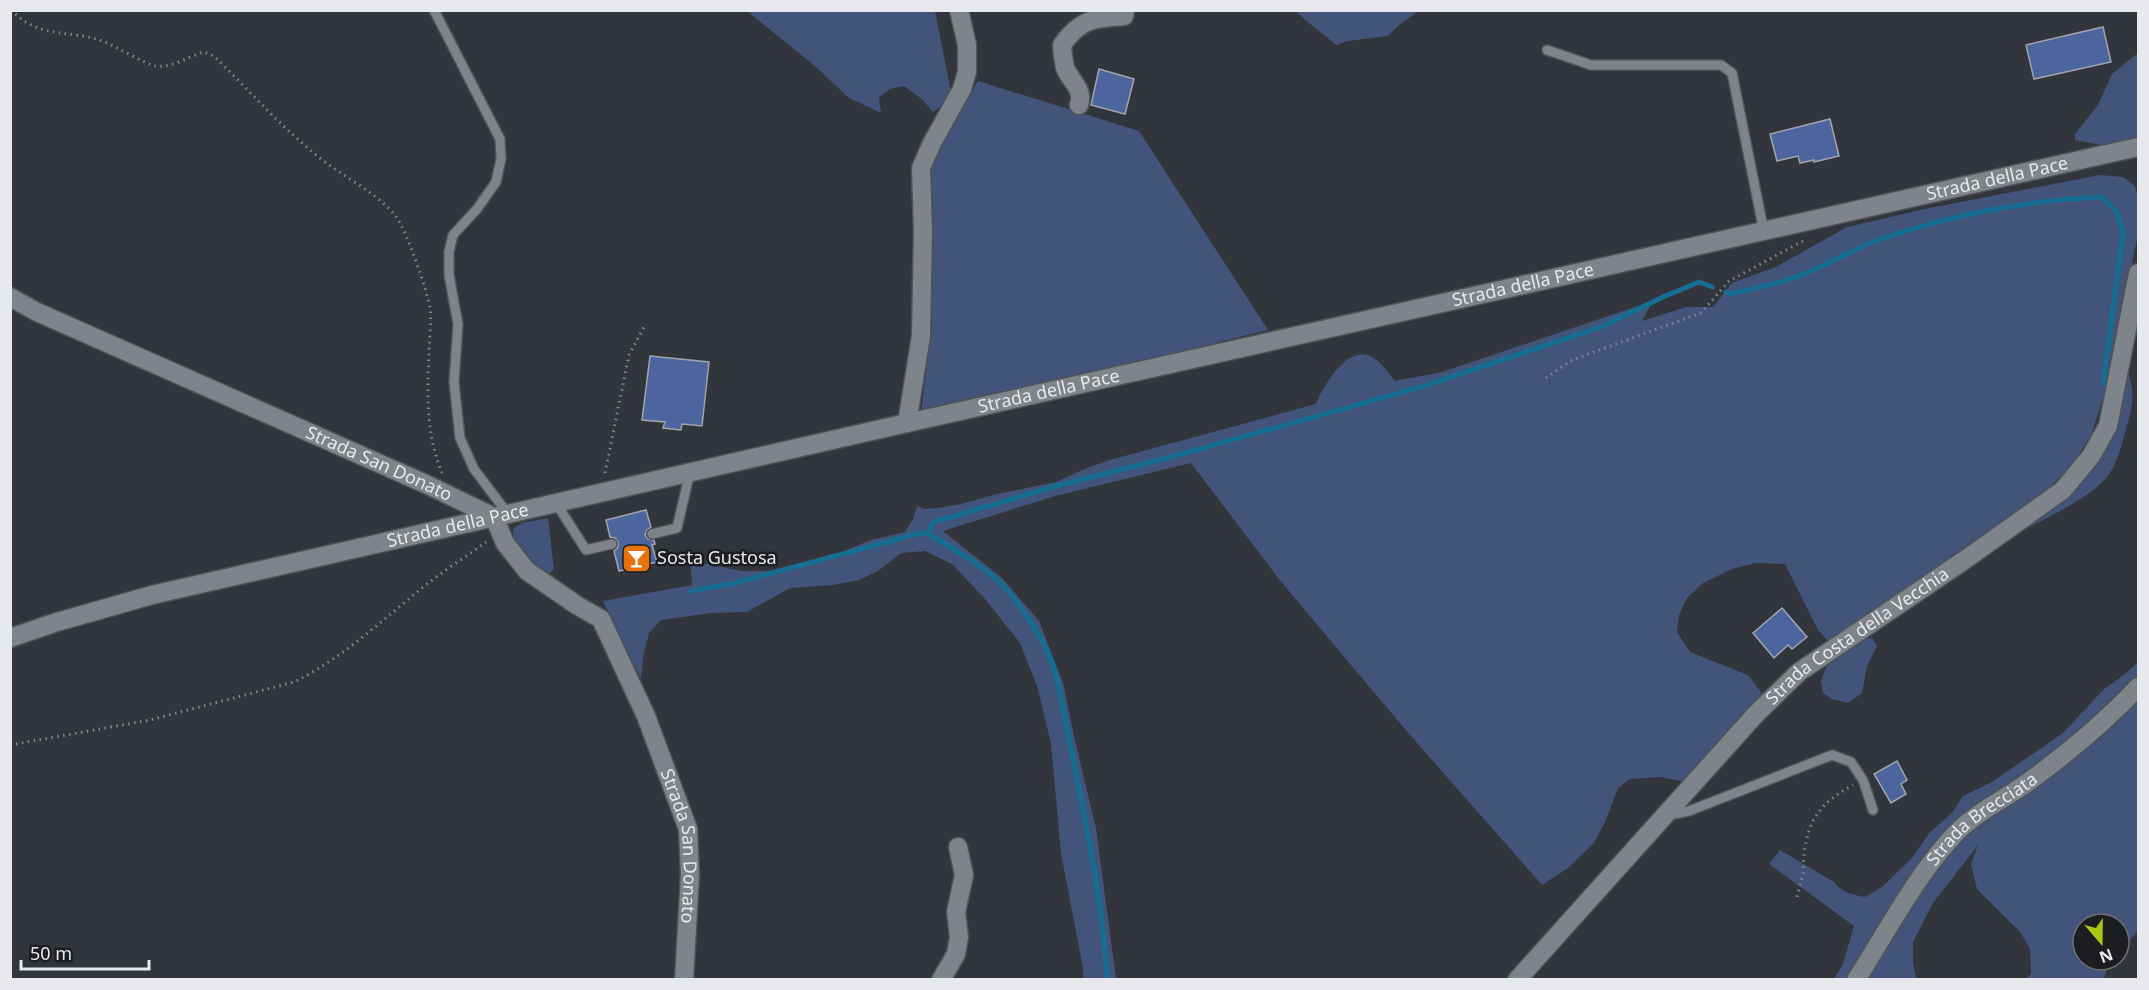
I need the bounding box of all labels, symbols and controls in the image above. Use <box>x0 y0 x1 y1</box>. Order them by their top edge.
street label: Strada della Pace <box>1924 150 2070 205</box>
street label: Strada della Pace <box>1450 256 1596 311</box>
street label: Strada della Pace <box>975 363 1122 418</box>
street label: Strada San Donato <box>302 420 457 506</box>
street label: Strada della Pace <box>384 497 531 552</box>
bar icon: Sosta Gustosa <box>620 542 652 574</box>
place label: Sosta Gustosa <box>657 545 777 569</box>
street label: Strada Costa della Vecchia <box>1760 561 1953 709</box>
street label: Strada San Donato <box>656 765 703 924</box>
street label: Strada Brecciata <box>1920 766 2042 870</box>
north arrow <box>2071 912 2131 972</box>
scale bar <box>21 933 148 971</box>
text: 50 m <box>30 941 72 965</box>
text: N <box>2096 944 2116 969</box>

